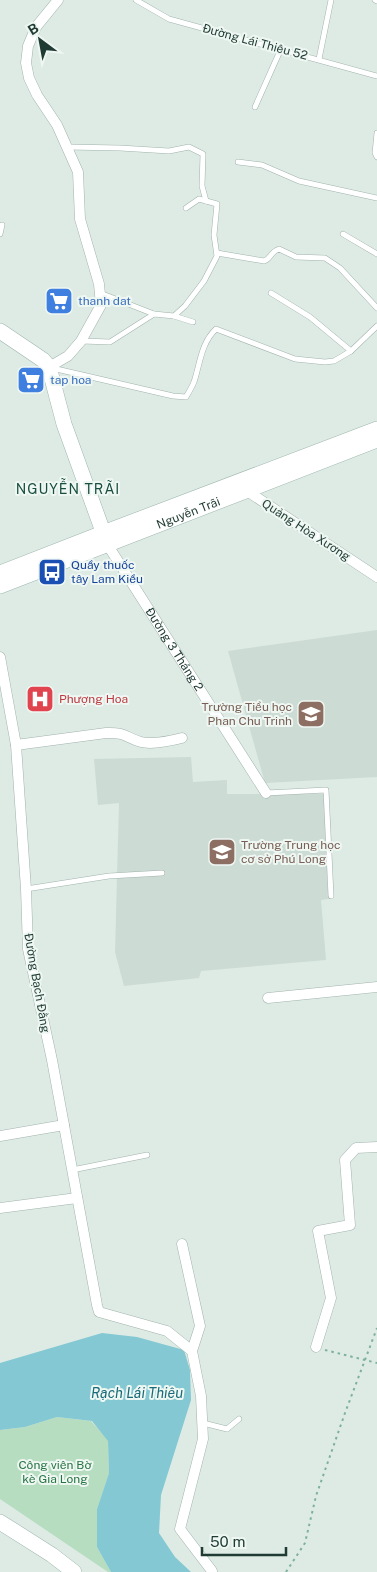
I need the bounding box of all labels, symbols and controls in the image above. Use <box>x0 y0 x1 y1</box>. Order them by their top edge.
north arrow <box>15 15 65 65</box>
text: B <box>25 20 41 38</box>
street label: Đường Lái Thiêu 52 <box>201 21 309 63</box>
supermarket icon: thanh dat <box>44 286 74 316</box>
place label: thanh dat <box>78 294 131 308</box>
supermarket icon: tap hoa <box>16 365 46 395</box>
place label: tap hoa <box>50 373 92 387</box>
district label: NGUYỄN TRÃI <box>16 478 120 497</box>
street label: Nguyễn Trãi <box>155 494 222 532</box>
street label: Quảng Hòa Xương <box>259 496 353 564</box>
bus stop icon: Quầy thuốc tây Lam Kiều <box>37 557 67 587</box>
place label: Quầy thuốc tây Lam Kiều <box>71 558 143 586</box>
street label: Đường 3 Tháng 2 <box>142 605 206 694</box>
hospital icon: Phượng Hoa <box>25 684 55 714</box>
place label: Phượng Hoa <box>59 692 128 706</box>
school or university icon: Trường Tiểu học Phan Chu Trinh <box>296 699 326 729</box>
place label: Trường Tiểu học Phan Chu Trinh <box>202 700 292 728</box>
school or university icon: Trường Trung học cơ sở Phú Long <box>207 837 237 867</box>
place label: Trường Trung học cơ sở Phú Long <box>241 838 341 866</box>
street label: Đường Bạch Đằng <box>21 932 53 1034</box>
water label: Rạch Lái Thiêu <box>91 1385 183 1401</box>
park label: Công viên Bờ kè Gia Long <box>18 1458 92 1486</box>
scale bar <box>202 1524 286 1556</box>
text: 50 m <box>210 1533 245 1550</box>

